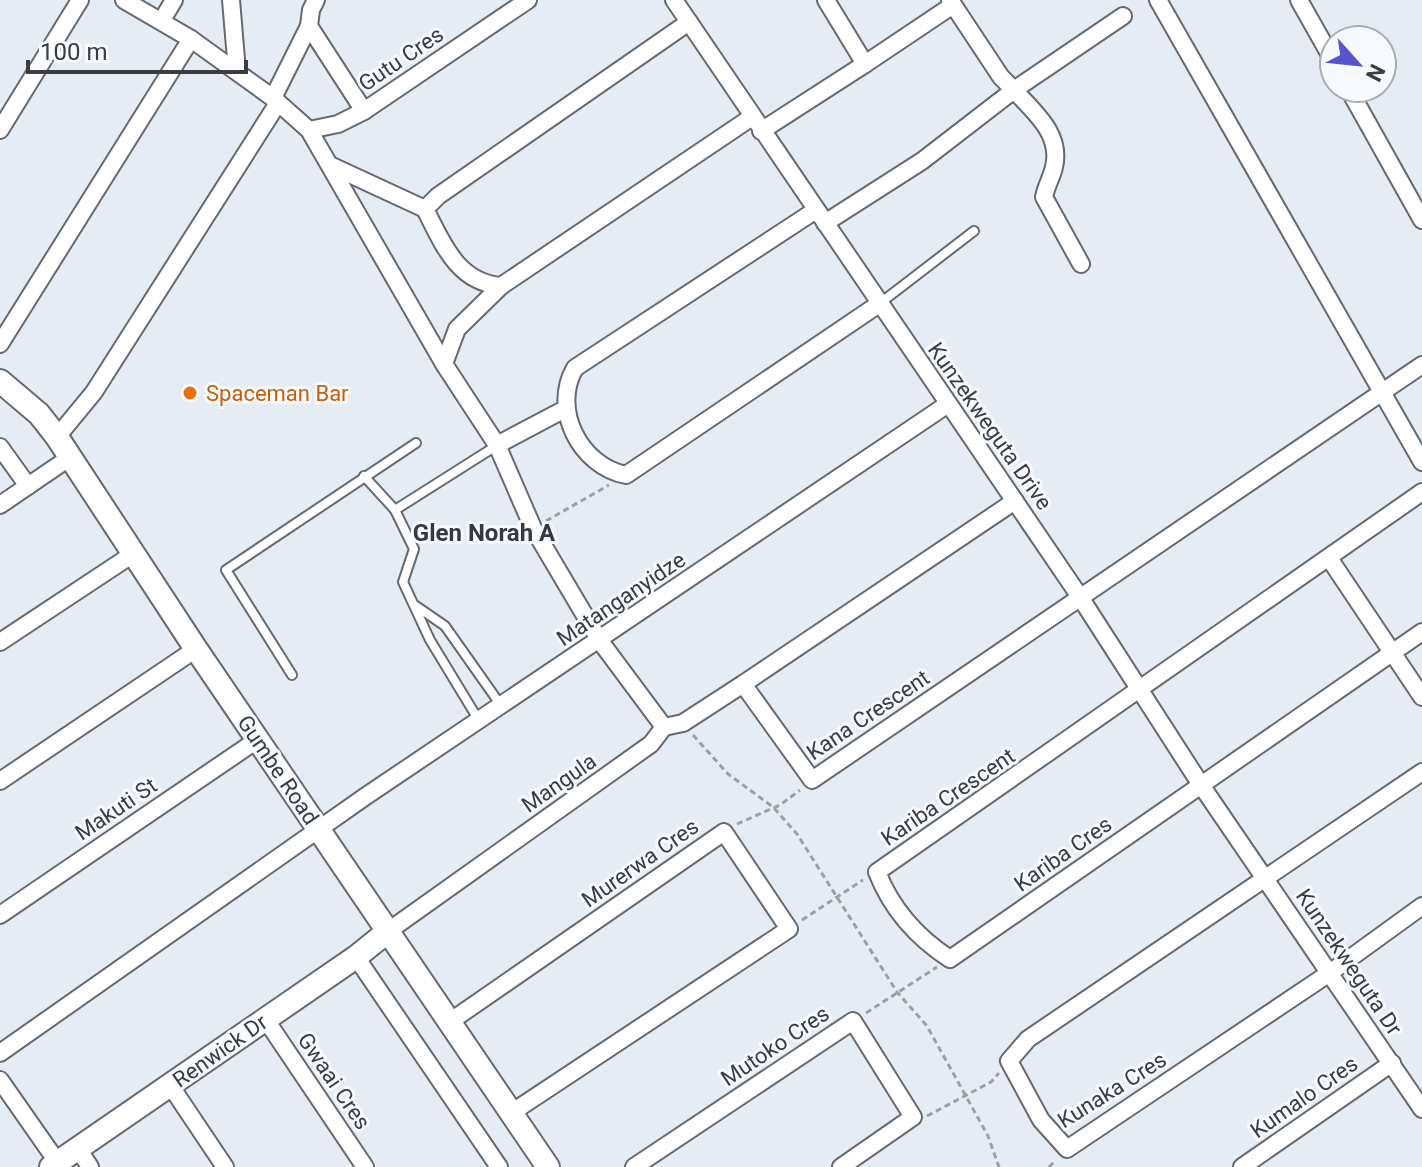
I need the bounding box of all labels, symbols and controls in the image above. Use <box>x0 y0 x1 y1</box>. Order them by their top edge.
street label: Gutu Cres <box>354 22 448 96</box>
scale bar <box>28 24 246 74</box>
north arrow <box>1318 24 1398 104</box>
text: 100 m <box>40 38 107 66</box>
text: N <box>1361 60 1390 85</box>
street label: Kunzekweguta Drive <box>923 338 1057 514</box>
place label: Spaceman Bar <box>206 381 349 406</box>
marker: Spaceman Bar <box>181 384 199 402</box>
district label: Glen Norah A <box>413 519 556 547</box>
street label: Matanganyidze <box>552 547 690 651</box>
street label: Kana Crescent <box>802 665 934 765</box>
street label: Gumbe Road <box>232 711 324 829</box>
street label: Kariba Crescent <box>877 743 1019 851</box>
street label: Mangula <box>517 748 601 818</box>
street label: Makuti St <box>71 773 161 845</box>
street label: Kariba Cres <box>1010 811 1116 897</box>
street label: Murerwa Cres <box>577 814 703 912</box>
street label: Kunzekweguta Dr <box>1291 884 1407 1040</box>
street label: Mutoko Cres <box>716 1001 834 1091</box>
street label: Renwick Dr <box>168 1009 272 1093</box>
street label: Gwaai Cres <box>293 1028 375 1134</box>
street label: Kunaka Cres <box>1053 1047 1171 1133</box>
street label: Kumalo Cres <box>1246 1051 1362 1143</box>

